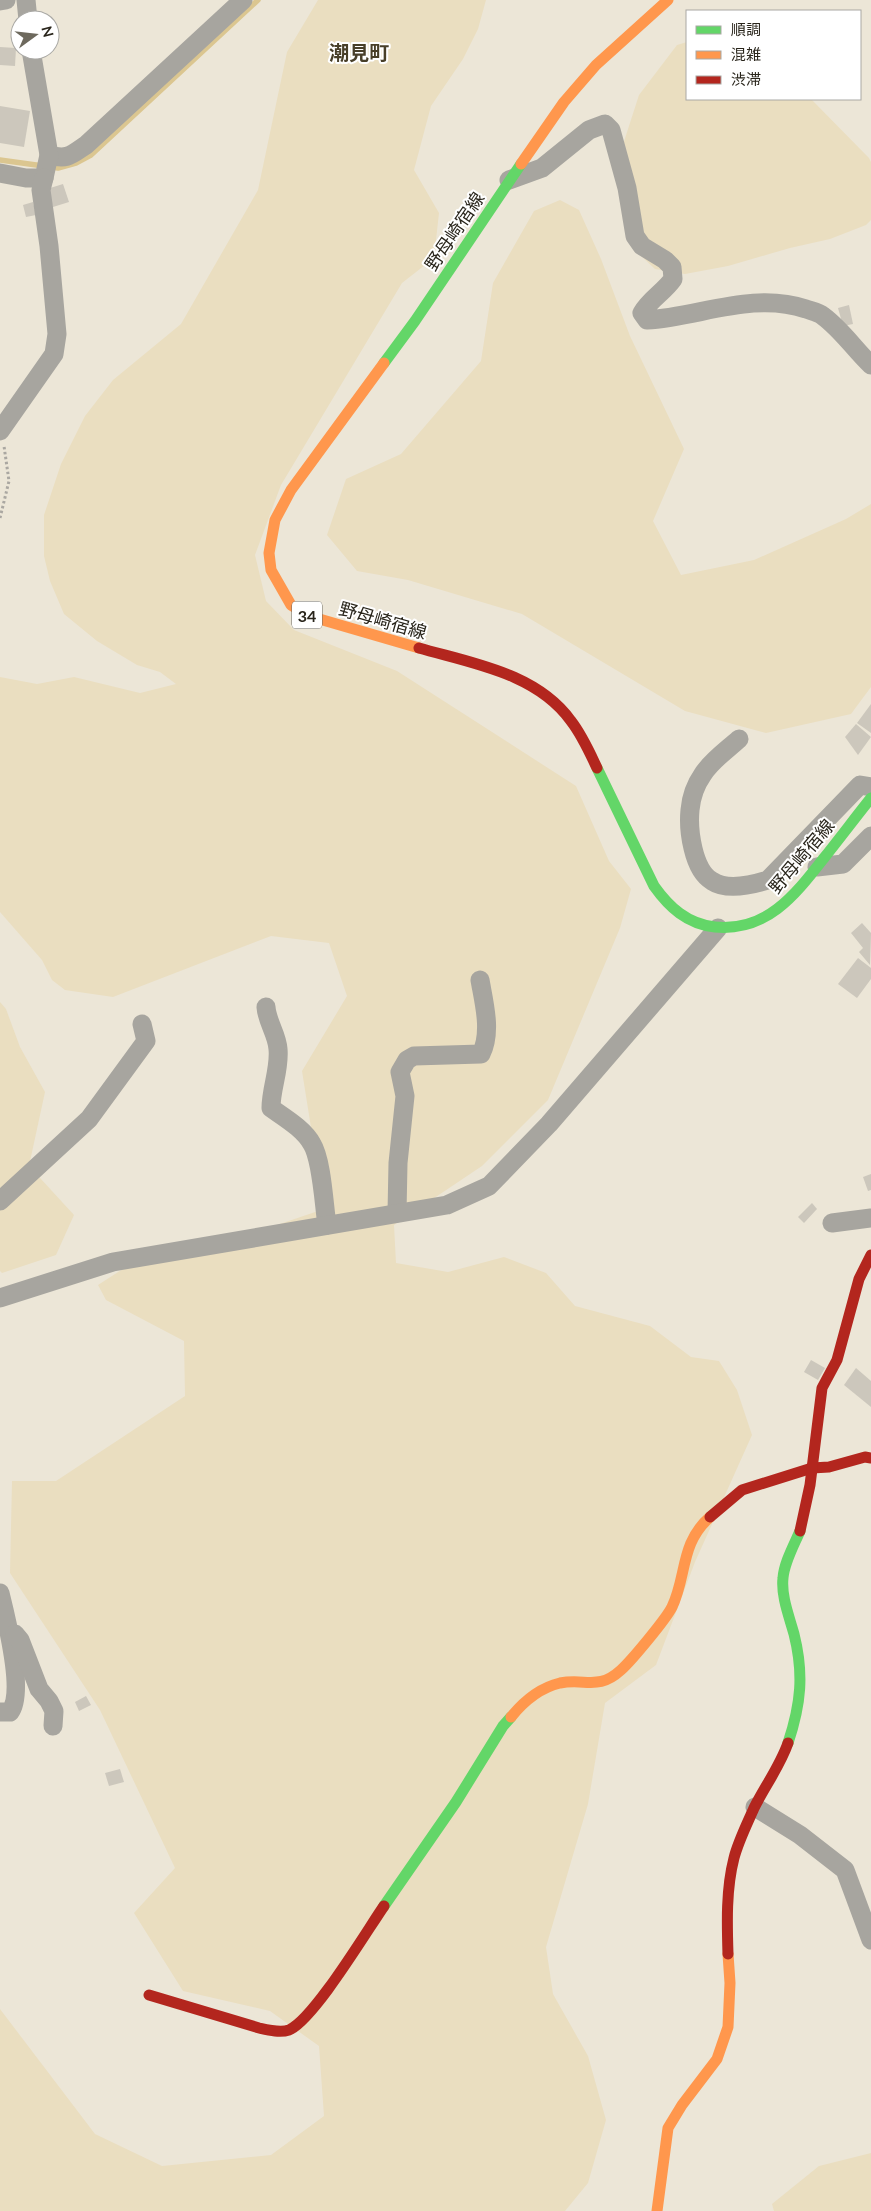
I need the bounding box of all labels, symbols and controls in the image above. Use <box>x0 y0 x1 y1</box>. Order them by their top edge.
north arrow <box>10 10 60 60</box>
legend <box>686 10 861 100</box>
text: 順調 <box>731 20 761 38</box>
text: N <box>38 24 58 39</box>
district label: 潮見町 <box>329 40 389 64</box>
text: 混雑 <box>731 45 761 63</box>
text: 渋滞 <box>731 70 761 88</box>
street label: 野母崎宿線 <box>420 188 488 274</box>
street label: 野母崎宿線 <box>337 597 429 643</box>
road number: 34 <box>292 602 322 628</box>
street label: 野母崎宿線 <box>764 814 838 898</box>

